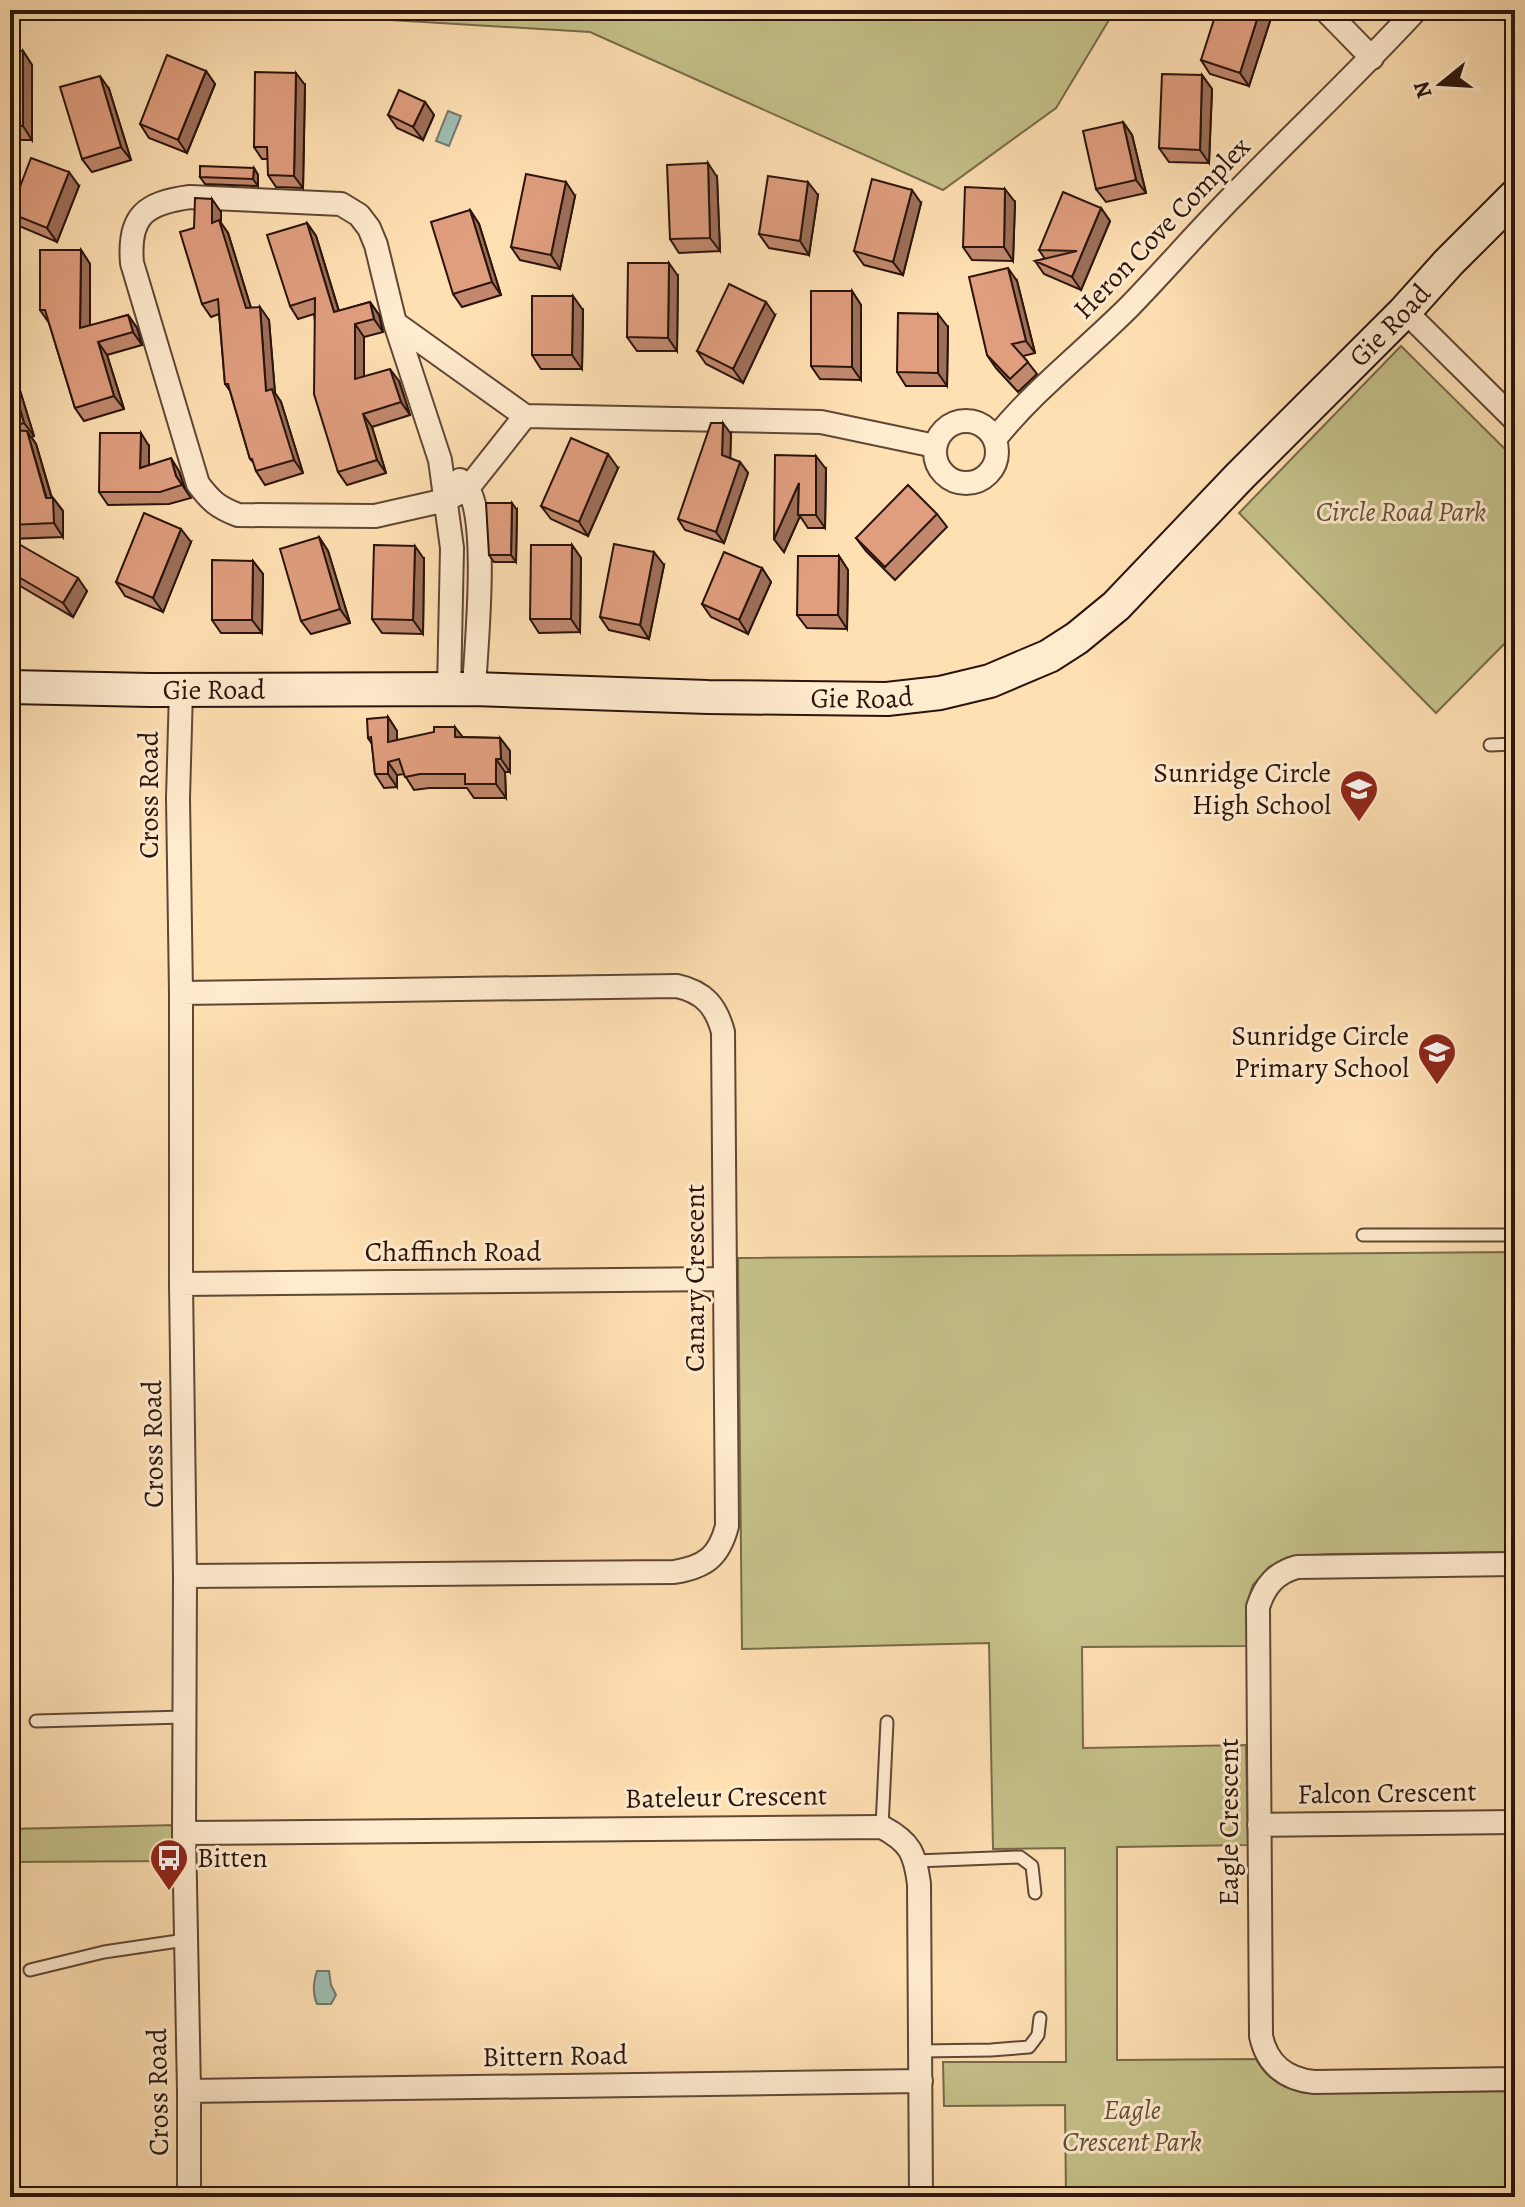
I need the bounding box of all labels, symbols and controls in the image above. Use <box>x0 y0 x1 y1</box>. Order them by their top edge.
north arrow <box>1401 44 1481 124</box>
text: N <box>1406 78 1440 102</box>
street label: Heron Cove Complex <box>1065 128 1260 328</box>
street label: Gie Road <box>1341 275 1440 375</box>
park label: Circle Road Park <box>1316 493 1486 531</box>
street label: Gie Road <box>163 671 266 709</box>
street label: Gie Road <box>810 677 916 718</box>
street label: Cross Road <box>130 730 168 859</box>
place label: Sunridge Circle High School <box>1153 754 1331 824</box>
school or university icon: Sunridge Circle High School <box>1338 768 1380 823</box>
place label: Sunridge Circle Primary School <box>1231 1017 1409 1087</box>
school or university icon: Sunridge Circle Primary School <box>1416 1031 1458 1086</box>
street label: Canary Crescent <box>676 1184 714 1372</box>
street label: Chaffinch Road <box>365 1233 542 1271</box>
street label: Cross Road <box>133 1379 173 1508</box>
street label: Eagle Crescent <box>1210 1738 1248 1906</box>
street label: Falcon Crescent <box>1297 1772 1477 1814</box>
street label: Bateleur Crescent <box>625 1776 827 1818</box>
bus stop icon: Bitten <box>148 1837 190 1892</box>
place label: Bitten <box>197 1839 268 1877</box>
street label: Cross Road <box>138 2027 178 2156</box>
street label: Bittern Road <box>482 2036 629 2076</box>
park label: Eagle Crescent Park <box>1062 2091 1202 2161</box>

